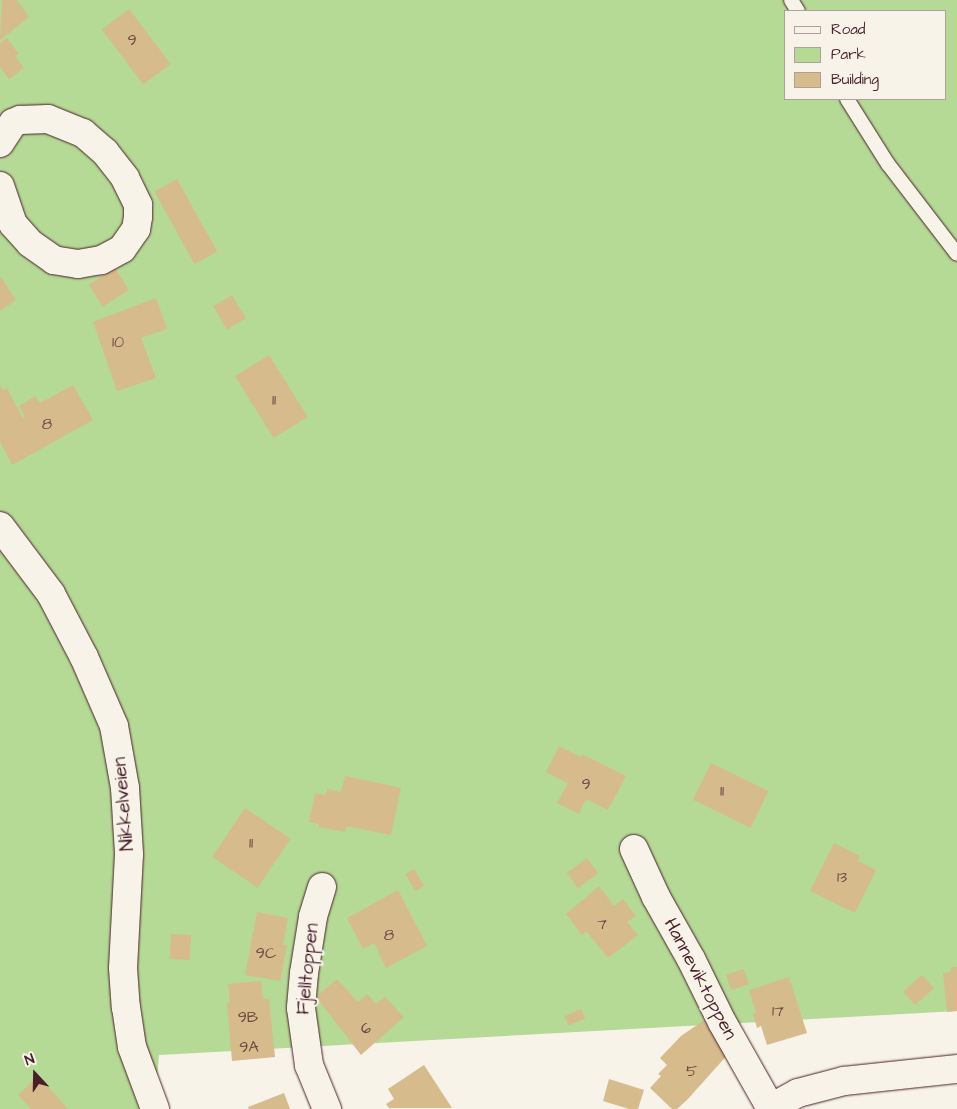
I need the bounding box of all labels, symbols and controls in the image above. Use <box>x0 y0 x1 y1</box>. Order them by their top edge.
legend <box>784 10 947 100</box>
text: Road <box>831 19 865 40</box>
house number: 9 <box>127 30 137 50</box>
text: Park <box>831 44 866 65</box>
text: Building <box>831 69 879 90</box>
house number: 10 <box>112 332 124 352</box>
house number: 11 <box>272 390 276 410</box>
house number: 8 <box>42 414 52 434</box>
street label: Nikkelveien <box>109 756 139 852</box>
house number: 9 <box>581 774 591 794</box>
house number: 11 <box>720 781 724 801</box>
house number: 11 <box>249 833 253 853</box>
house number: 13 <box>837 867 847 887</box>
house number: 7 <box>597 914 607 934</box>
street label: Hanneviktoppen <box>658 914 742 1044</box>
street label: Fjelltoppen <box>292 922 324 1016</box>
house number: 8 <box>384 925 394 945</box>
house number: 9C <box>256 943 276 963</box>
house number: 17 <box>772 1001 784 1021</box>
house number: 9B <box>238 1007 258 1027</box>
house number: 6 <box>361 1018 371 1038</box>
house number: 9A <box>239 1037 259 1057</box>
north arrow <box>10 1049 60 1099</box>
text: N <box>22 1049 37 1071</box>
house number: 5 <box>686 1061 698 1081</box>

